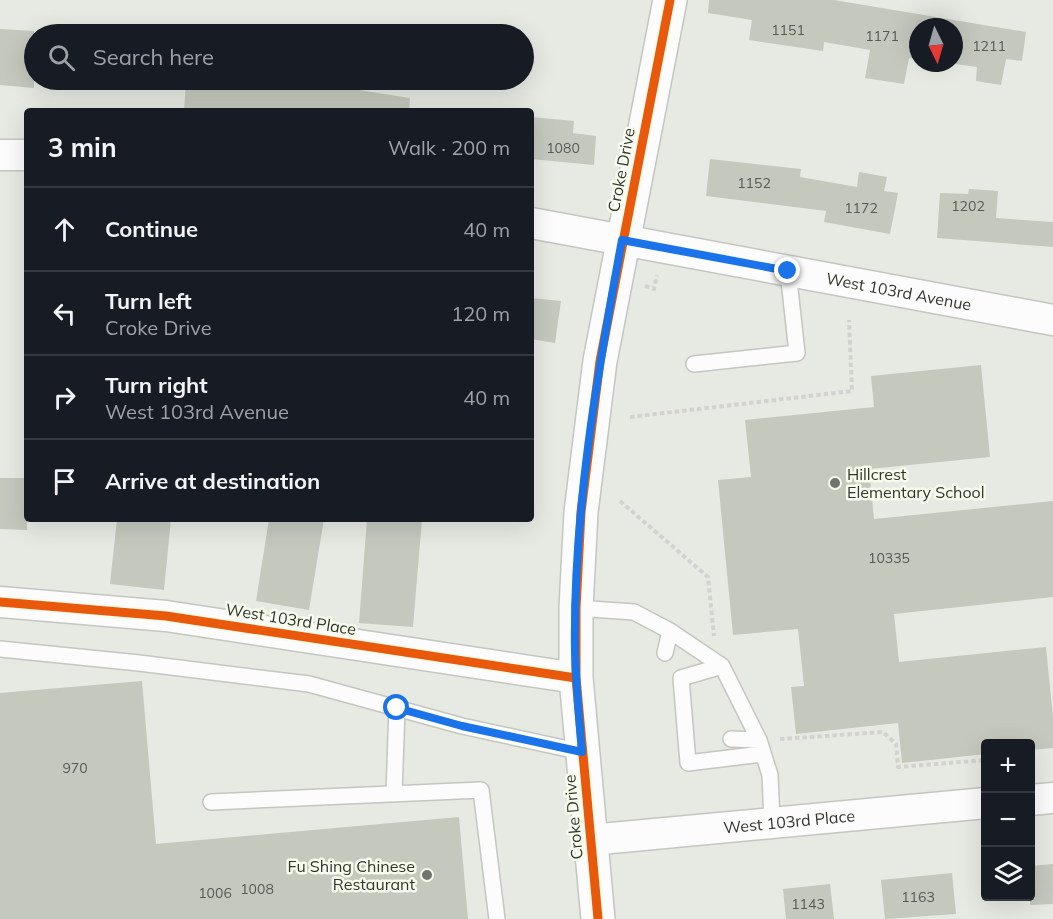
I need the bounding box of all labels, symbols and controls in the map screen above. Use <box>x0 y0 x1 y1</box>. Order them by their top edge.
north arrow <box>909 18 963 72</box>
house number: 1151 <box>771 21 805 39</box>
search box <box>24 24 534 90</box>
house number: 1171 <box>865 27 899 45</box>
house number: 1211 <box>972 37 1006 55</box>
icon: search <box>45 41 78 74</box>
text: Search here <box>93 43 214 71</box>
street label: Croke Drive <box>603 126 639 214</box>
text: 3 min <box>48 131 117 164</box>
text: Walk · 200 m <box>388 135 510 160</box>
house number: 1080 <box>546 139 580 157</box>
house number: 1152 <box>737 174 771 192</box>
house number: 1202 <box>951 197 985 215</box>
house number: 1172 <box>844 199 878 217</box>
icon: ahead <box>48 213 81 246</box>
text: Continue <box>105 215 198 243</box>
text: 40 m <box>463 217 510 242</box>
route end <box>774 257 800 283</box>
street label: West 103rd Avenue <box>824 268 973 315</box>
text: Turn left <box>105 287 192 315</box>
icon: left <box>48 297 81 330</box>
text: 120 m <box>451 301 510 326</box>
text: Croke Drive <box>105 315 212 340</box>
text: Turn right <box>105 371 208 399</box>
icon: right <box>48 381 81 414</box>
text: 40 m <box>463 385 510 410</box>
text: West 103rd Avenue <box>105 399 289 424</box>
place label: Hillcrest Elementary School <box>847 464 985 502</box>
icon: arrive <box>48 465 81 498</box>
text: Arrive at destination <box>105 467 320 495</box>
marker: Hillcrest Elementary School <box>828 476 842 490</box>
house number: 10335 <box>868 549 910 567</box>
street label: West 103rd Place <box>224 599 358 639</box>
route start <box>383 694 409 720</box>
map controls <box>981 739 1035 901</box>
button: + <box>981 739 1035 793</box>
house number: 970 <box>62 759 88 777</box>
street label: Croke Drive <box>559 774 587 860</box>
button: − <box>981 793 1035 847</box>
street label: West 103rd Place <box>723 805 856 837</box>
button: layers <box>981 847 1035 901</box>
place label: Fu Shing Chinese Restaurant <box>288 856 415 894</box>
marker: Fu Shing Chinese Restaurant <box>420 868 434 882</box>
house number: 1008 <box>240 880 274 898</box>
house number: 1006 <box>198 884 232 902</box>
house number: 1163 <box>901 888 935 906</box>
house number: 1143 <box>791 895 825 913</box>

